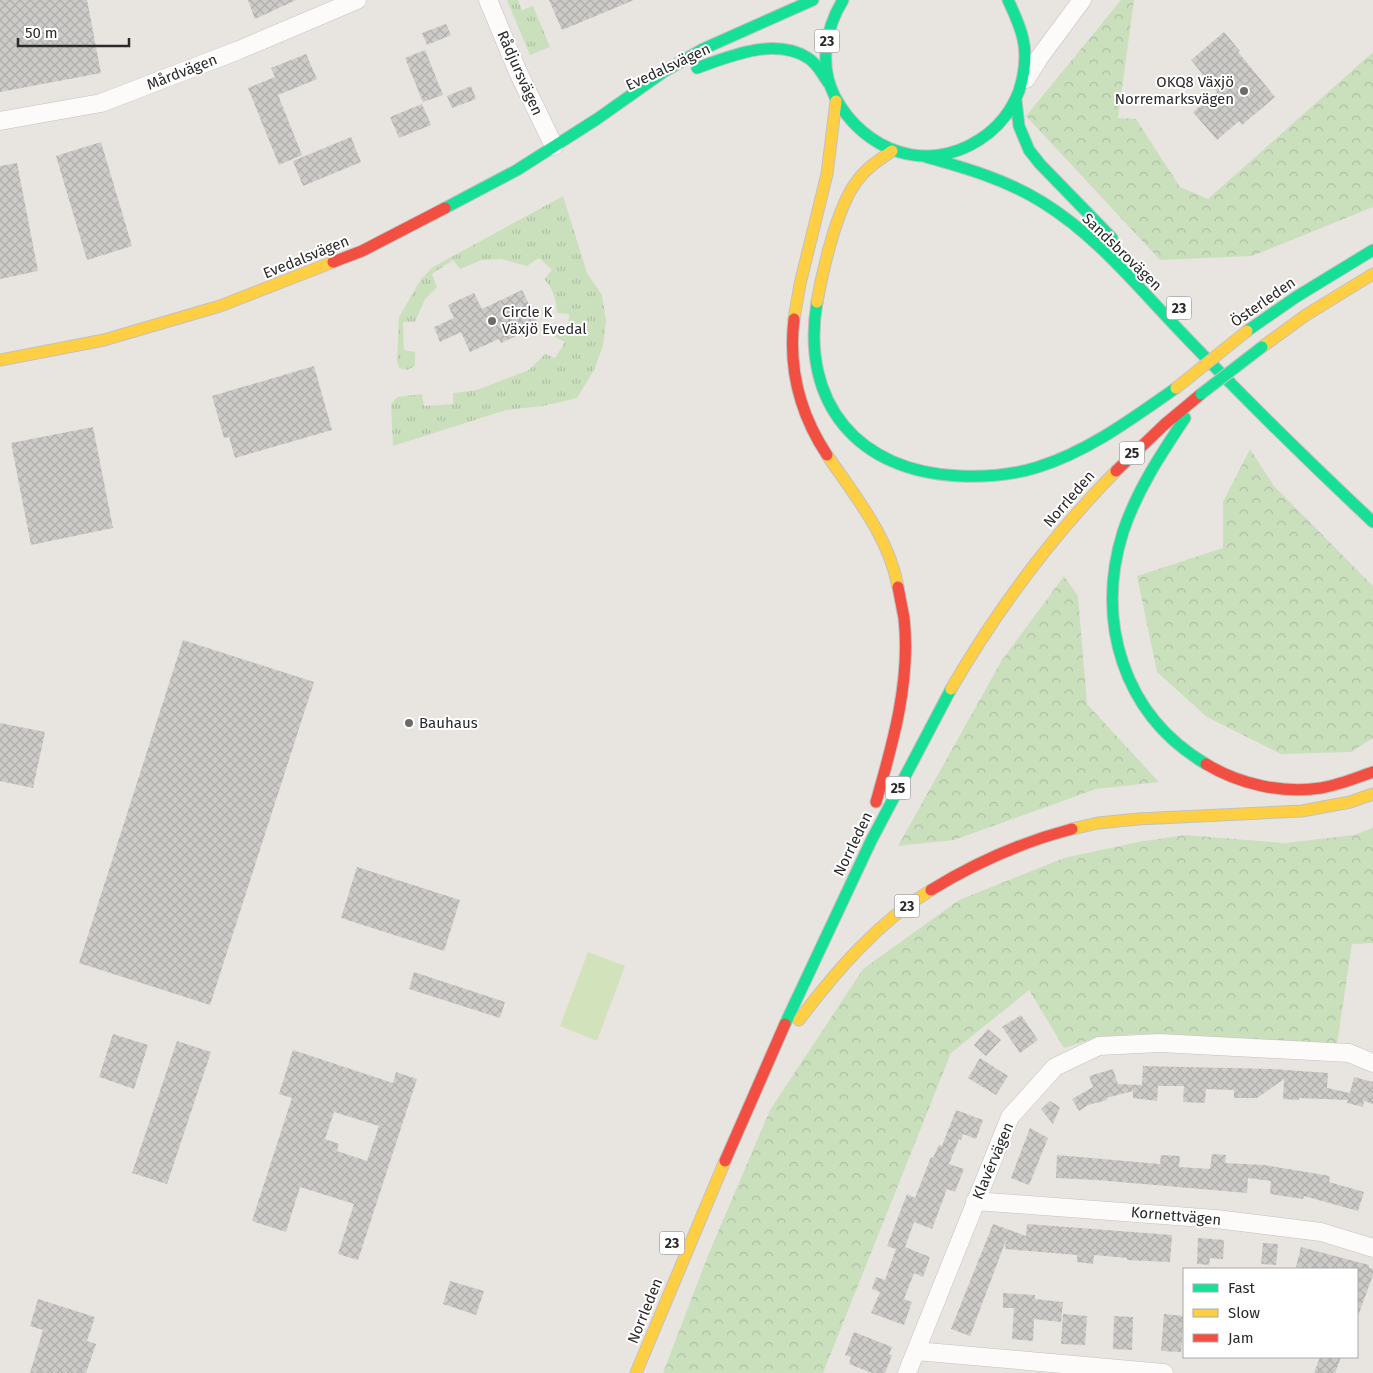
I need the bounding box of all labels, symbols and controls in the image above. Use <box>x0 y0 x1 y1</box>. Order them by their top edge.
scale bar <box>18 15 129 47</box>
text: 50 m <box>25 24 58 42</box>
street label: Rådjursvägen <box>493 28 547 118</box>
road number: 23 <box>814 29 840 52</box>
street label: Evedalsvägen <box>623 40 713 94</box>
street label: Mårdvägen <box>144 50 220 94</box>
place label: OKQ8 Växjö Norremarksvägen <box>1115 73 1234 108</box>
marker: OKQ8 Växjö Norremarksvägen <box>1238 85 1250 97</box>
street label: Sandsbrovägen <box>1078 209 1166 295</box>
street label: Evedalsvägen <box>260 232 352 282</box>
street label: Österleden <box>1227 273 1299 331</box>
road number: 23 <box>1166 296 1192 320</box>
place label: Circle K Växjö Evedal <box>502 303 587 338</box>
marker: Circle K Växjö Evedal <box>486 315 498 327</box>
road number: 25 <box>1120 442 1144 464</box>
street label: Norrleden <box>1040 467 1098 531</box>
place label: Bauhaus <box>419 714 478 732</box>
marker: Bauhaus <box>403 717 415 729</box>
road number: 25 <box>886 776 910 800</box>
street label: Norrleden <box>830 809 876 879</box>
road number: 23 <box>894 894 920 918</box>
street label: Klavérvägen <box>969 1120 1017 1202</box>
street label: Kornettvägen <box>1130 1203 1222 1229</box>
road number: 23 <box>660 1232 684 1254</box>
legend <box>1183 1268 1358 1358</box>
street label: Norrleden <box>624 1276 666 1346</box>
text: Fast <box>1228 1279 1255 1297</box>
text: Slow <box>1228 1304 1260 1322</box>
text: Jam <box>1228 1329 1254 1347</box>

